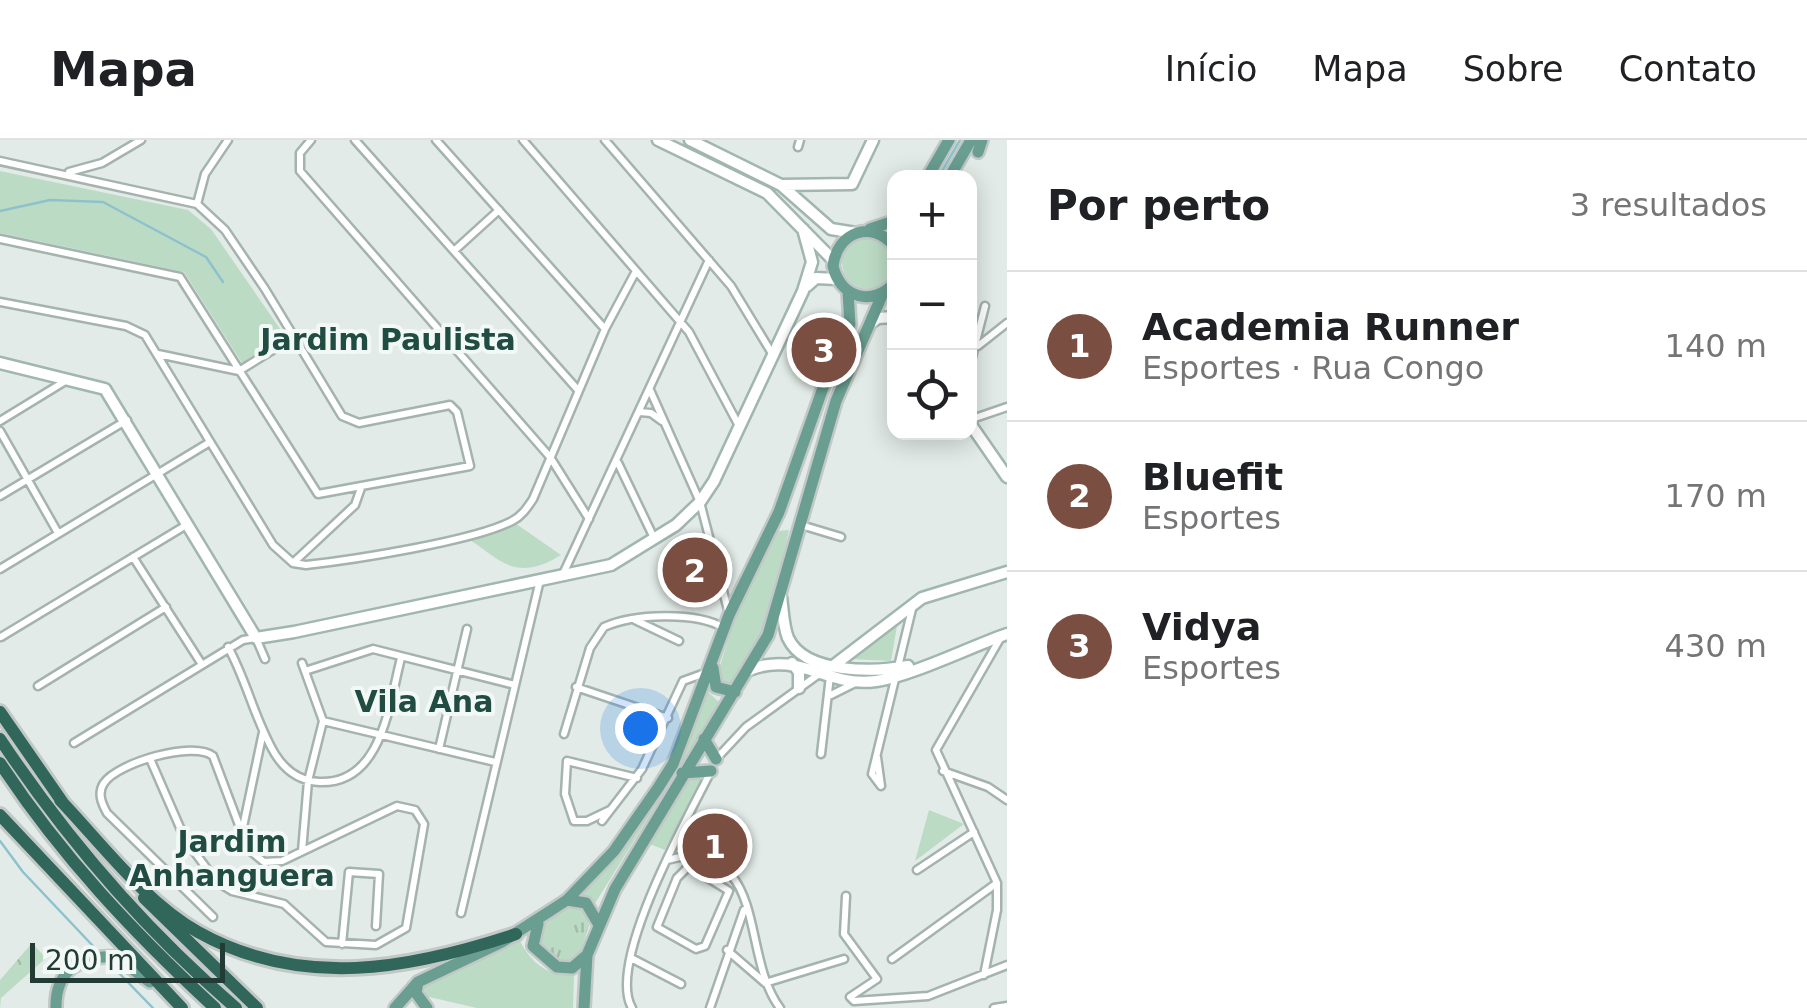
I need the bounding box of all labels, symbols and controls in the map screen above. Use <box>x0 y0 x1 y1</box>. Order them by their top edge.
text: Mapa <box>50 41 197 97</box>
text: Início <box>1165 49 1257 89</box>
text: Mapa <box>1312 49 1408 89</box>
text: Sobre <box>1463 49 1564 89</box>
text: Contato <box>1619 49 1757 89</box>
map controls <box>887 170 977 440</box>
button: + <box>887 170 977 260</box>
text: Por perto <box>1047 181 1270 230</box>
text: 3 resultados <box>1570 186 1767 224</box>
button: − <box>887 260 977 350</box>
text: Academia Runner <box>1142 305 1519 349</box>
pin: 3 <box>792 312 856 388</box>
district label: Jardim Paulista <box>258 322 516 357</box>
text: 1 <box>1068 327 1091 365</box>
text: 140 m <box>1665 327 1767 365</box>
text: Esportes · Rua Congo <box>1142 349 1484 387</box>
button: locate <box>887 350 977 440</box>
text: Bluefit <box>1142 455 1283 499</box>
text: 2 <box>1068 477 1091 515</box>
text: 170 m <box>1665 477 1767 515</box>
text: Esportes <box>1142 499 1281 537</box>
pin: 2 <box>662 532 728 608</box>
text: Vidya <box>1142 605 1261 649</box>
text: 3 <box>1068 627 1091 665</box>
text: 430 m <box>1665 627 1767 665</box>
text: Esportes <box>1142 649 1281 687</box>
district label: Vila Ana <box>355 684 493 719</box>
your location <box>615 703 666 754</box>
pin: 1 <box>682 808 748 884</box>
district label: Jardim Anhanguera <box>129 824 335 893</box>
scale bar <box>30 938 225 982</box>
text: 200 m <box>45 944 135 977</box>

